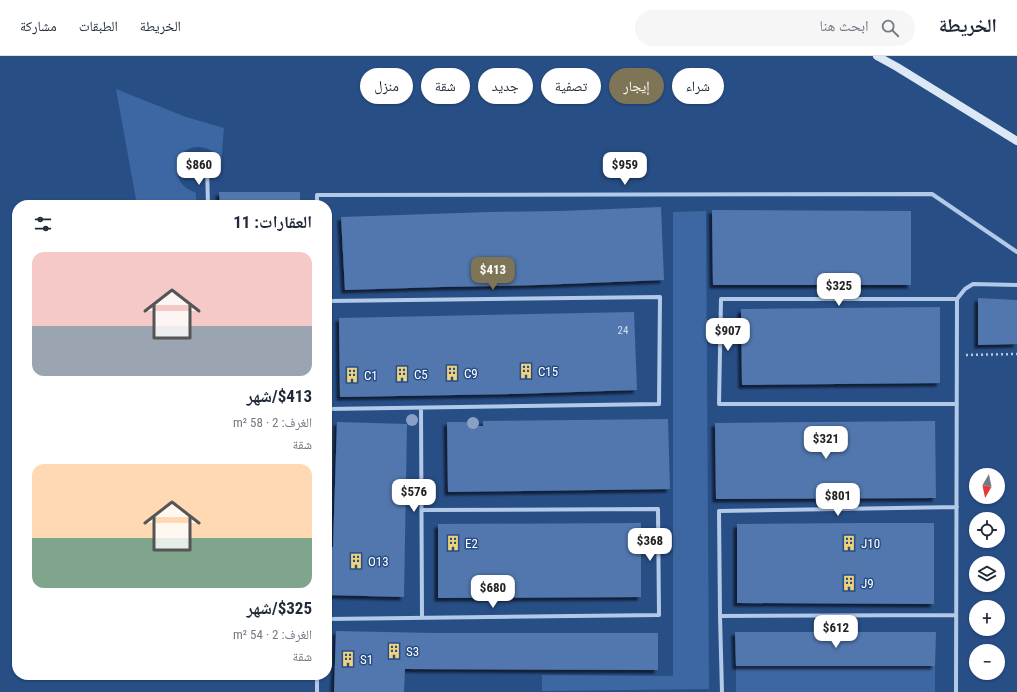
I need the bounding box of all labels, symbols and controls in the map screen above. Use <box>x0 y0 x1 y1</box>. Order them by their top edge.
search box <box>635 10 915 46</box>
text: الخريطة <box>939 14 997 37</box>
text: ابحث هنا <box>820 17 869 35</box>
icon: search <box>879 17 901 39</box>
text: مشاركة <box>20 18 57 34</box>
text: الطبقات <box>79 18 118 34</box>
text: الخريطة <box>140 18 181 34</box>
chip: منزل <box>360 68 413 104</box>
chip: شقة <box>421 68 470 104</box>
chip: جديد <box>478 68 533 104</box>
chip: تصفية <box>541 68 601 104</box>
chip: إيجار <box>609 68 664 104</box>
chip: شراء <box>672 68 724 104</box>
pin: $860 <box>175 152 223 186</box>
pin: $959 <box>601 152 649 186</box>
text: $860 <box>186 157 212 172</box>
text: $959 <box>612 157 638 172</box>
text: العقارات: 11 <box>233 212 312 232</box>
icon: filters <box>32 213 54 235</box>
pin: $413 <box>469 257 517 291</box>
text: $413 <box>480 262 506 277</box>
pin: $325 <box>815 273 863 307</box>
icon: home <box>136 278 208 350</box>
text: $325 <box>826 278 852 293</box>
pin: $907 <box>704 318 752 352</box>
text: $907 <box>715 323 741 338</box>
house number: 24 <box>618 324 629 337</box>
building icon: C15 <box>517 362 535 380</box>
building icon: C9 <box>443 364 461 382</box>
place label: C15 <box>538 364 558 379</box>
building icon: C5 <box>393 365 411 383</box>
building icon: C1 <box>343 366 361 384</box>
place label: C9 <box>464 366 478 381</box>
place label: C5 <box>414 367 428 382</box>
place label: C1 <box>364 368 378 383</box>
text: $413/شهر <box>247 386 312 406</box>
text: الغرف: 2 · 58 m² <box>233 415 312 430</box>
pin: $321 <box>802 426 850 460</box>
text: $321 <box>813 431 839 446</box>
text: شقة <box>293 437 312 452</box>
north arrow <box>969 468 1005 504</box>
map controls <box>969 468 1005 680</box>
pin: $576 <box>390 479 438 513</box>
pin: $801 <box>814 483 862 517</box>
text: $576 <box>401 484 427 499</box>
text: $801 <box>825 488 851 503</box>
icon: home <box>136 490 208 562</box>
button: locate <box>969 512 1005 548</box>
pin: $368 <box>626 528 674 562</box>
text: $368 <box>637 533 663 548</box>
building icon: E2 <box>444 534 462 552</box>
building icon: J10 <box>840 534 858 552</box>
place label: E2 <box>465 536 478 551</box>
place label: J10 <box>861 536 880 551</box>
building icon: O13 <box>347 552 365 570</box>
place label: O13 <box>368 554 389 569</box>
button: layers <box>969 556 1005 592</box>
building icon: J9 <box>840 574 858 592</box>
pin: $680 <box>469 575 517 609</box>
place label: J9 <box>861 576 874 591</box>
text: $680 <box>480 580 506 595</box>
text: $325/شهر <box>247 598 312 618</box>
button: + <box>969 600 1005 636</box>
pin: $612 <box>812 615 860 649</box>
text: $612 <box>823 620 849 635</box>
text: الغرف: 2 · 54 m² <box>233 627 312 642</box>
building icon: S3 <box>385 642 403 660</box>
place label: S3 <box>406 644 419 659</box>
button: − <box>969 644 1005 680</box>
text: شقة <box>293 649 312 664</box>
building icon: S1 <box>339 650 357 668</box>
place label: S1 <box>360 652 373 667</box>

